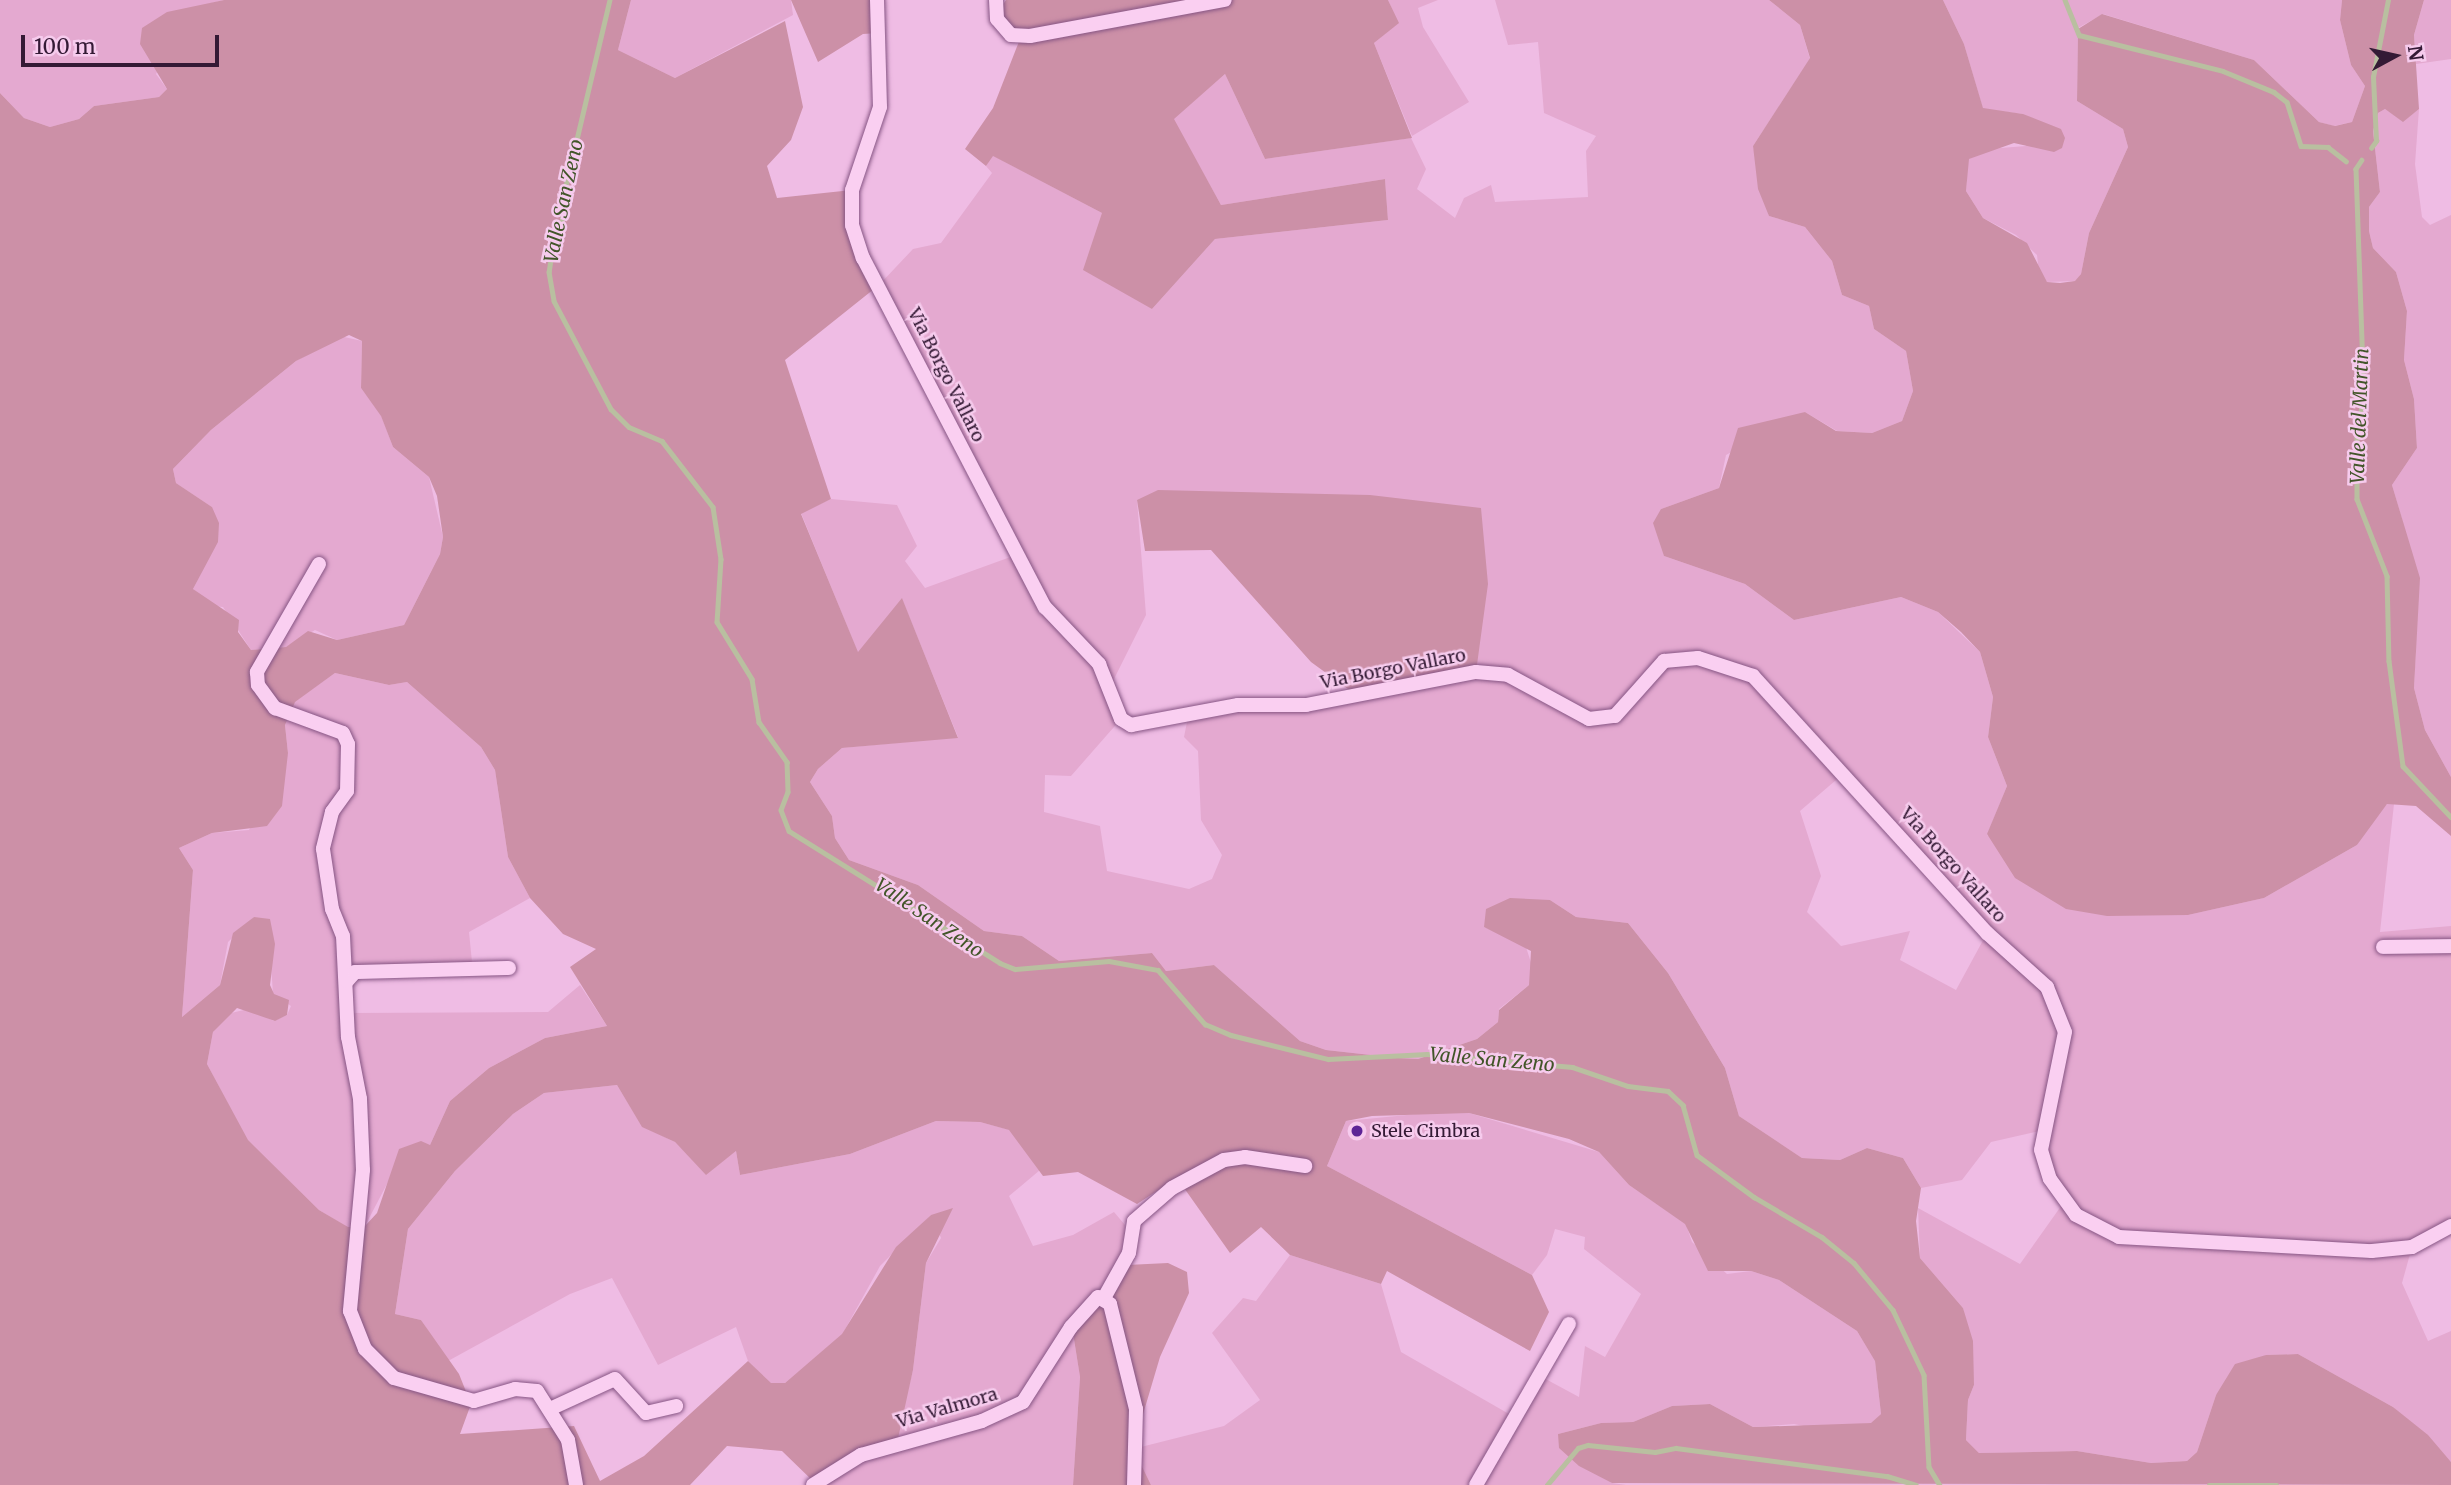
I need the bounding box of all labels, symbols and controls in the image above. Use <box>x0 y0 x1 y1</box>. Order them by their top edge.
scale bar <box>24 21 222 65</box>
north arrow <box>2360 21 2430 91</box>
text: 100 m <box>34 33 96 60</box>
text: N <box>2403 44 2429 62</box>
water label: Valle San Zeno <box>540 137 588 265</box>
street label: Via Borgo Vallaro <box>903 304 989 446</box>
water label: Valle del Martin <box>2346 348 2374 484</box>
street label: Via Borgo Vallaro <box>1319 644 1467 694</box>
street label: Via Borgo Vallaro <box>1896 803 2010 927</box>
water label: Valle San Zeno <box>871 873 987 963</box>
water label: Valle San Zeno <box>1428 1043 1556 1077</box>
place label: Stele Cimbra <box>1371 1120 1480 1142</box>
marker: Stele Cimbra <box>1349 1123 1365 1139</box>
street label: Via Valmora <box>894 1383 1000 1433</box>

